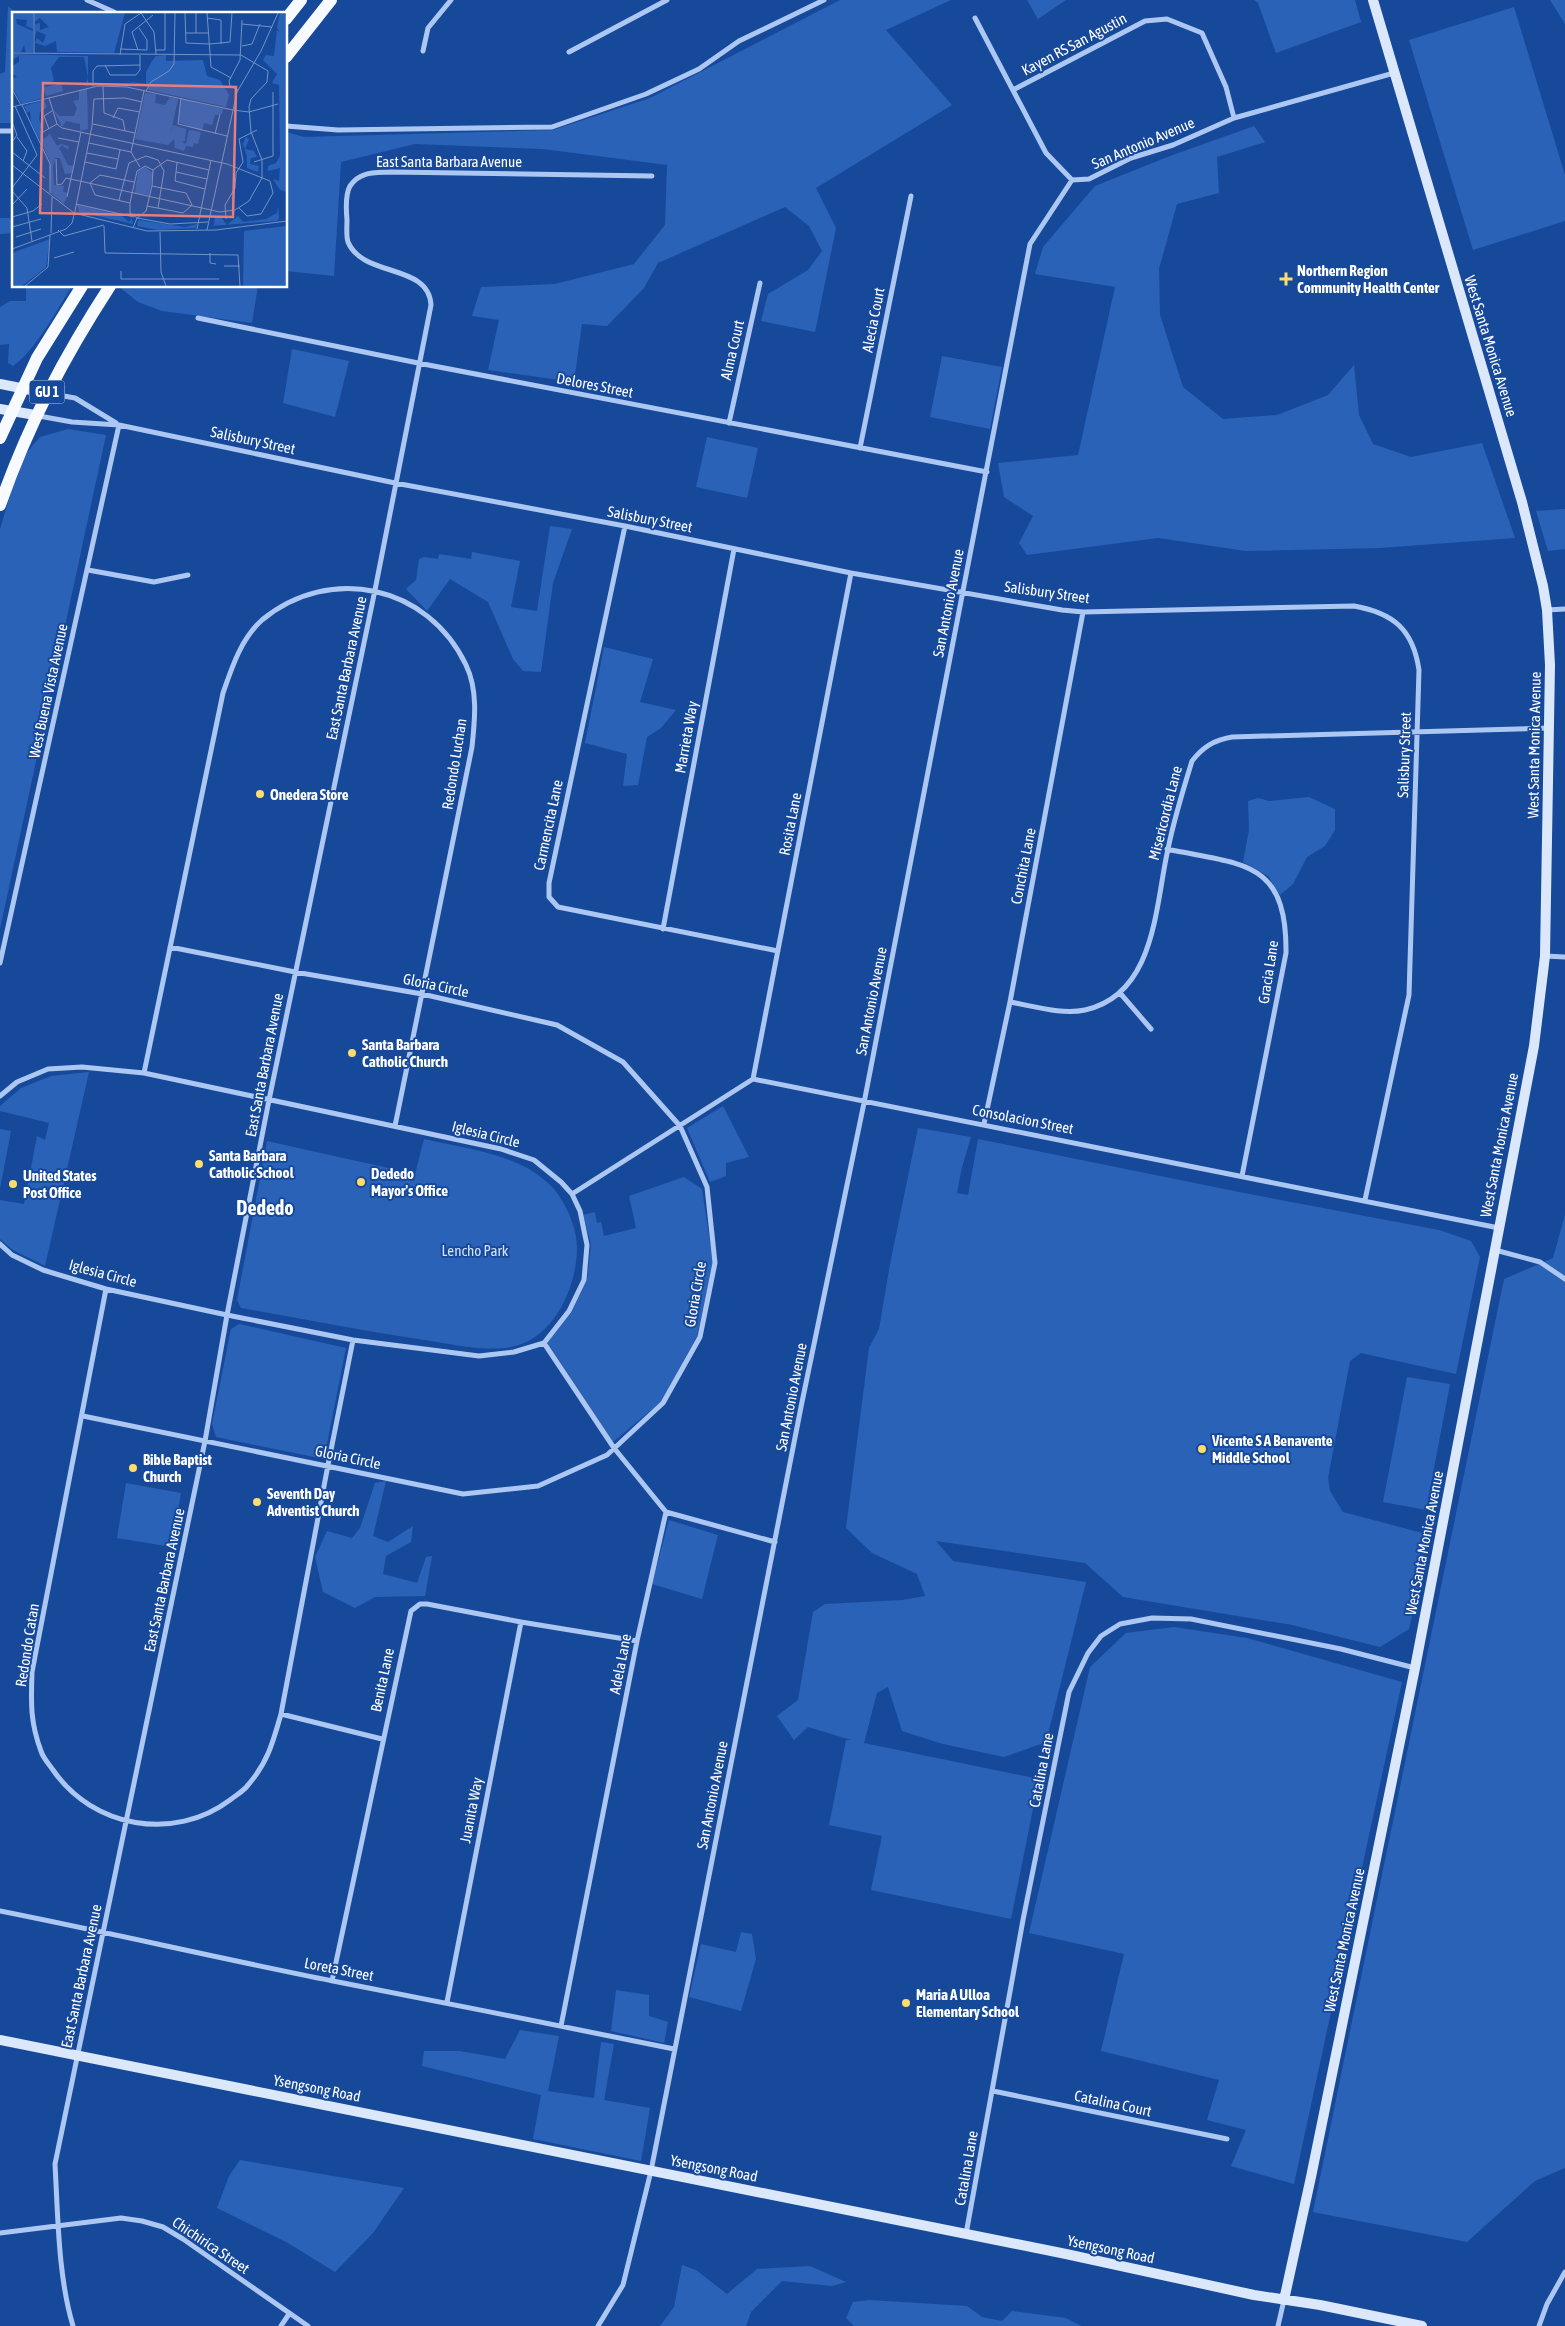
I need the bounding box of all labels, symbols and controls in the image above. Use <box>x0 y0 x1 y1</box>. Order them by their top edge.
street label: Kayen RS San Agustin <box>1019 9 1129 79</box>
inset map <box>12 12 288 288</box>
street label: San Antonio Avenue <box>1089 114 1197 172</box>
street label: East Santa Barbara Avenue <box>376 153 522 170</box>
place label: Northern Region Community Health Center <box>1297 262 1440 296</box>
marker: Northern Region Community Health Center <box>1279 272 1293 286</box>
street label: West Santa Monica Avenue <box>1461 273 1521 419</box>
street label: Alecia Court <box>858 286 888 354</box>
street label: Alma Court <box>717 318 747 382</box>
street label: Delores Street <box>555 369 635 401</box>
road number: GU 1 <box>30 381 64 404</box>
street label: Salisbury Street <box>209 423 297 457</box>
street label: Salisbury Street <box>606 502 694 536</box>
street label: San Antonio Avenue <box>929 547 967 659</box>
street label: Salisbury Street <box>1003 578 1091 606</box>
street label: East Santa Barbara Avenue <box>322 595 370 741</box>
street label: West Buena Vista Avenue <box>25 622 71 760</box>
street label: West Santa Monica Avenue <box>1524 671 1544 819</box>
street label: Marrieta Way <box>671 700 701 774</box>
street label: Salisbury Street <box>1394 712 1414 798</box>
street label: Redondo Luchan <box>438 717 470 811</box>
street label: Misericordia Lane <box>1145 764 1185 862</box>
street label: Carmencita Lane <box>530 778 566 872</box>
place label: Onedera Store <box>270 786 349 803</box>
marker: Onedera Store <box>254 788 266 800</box>
street label: Rosita Lane <box>776 791 804 857</box>
street label: Conchita Lane <box>1007 826 1039 906</box>
street label: Gracia Lane <box>1255 939 1281 1005</box>
street label: San Antonio Avenue <box>852 945 890 1057</box>
street label: Gloria Circle <box>402 970 470 1000</box>
street label: East Santa Barbara Avenue <box>242 991 286 1138</box>
place label: Santa Barbara Catholic Church <box>362 1036 448 1070</box>
marker: Santa Barbara Catholic Church <box>346 1047 358 1059</box>
street label: West Santa Monica Avenue <box>1477 1071 1521 1219</box>
street label: Consolacion Street <box>971 1101 1075 1137</box>
street label: Iglesia Circle <box>450 1117 522 1151</box>
place label: Santa Barbara Catholic School <box>209 1147 295 1181</box>
marker: Santa Barbara Catholic School <box>193 1158 205 1170</box>
place label: Dededo Mayor's Office <box>371 1165 448 1199</box>
place label: United States Post Office <box>23 1167 97 1201</box>
marker: Dededo Mayor's Office <box>355 1176 367 1188</box>
marker: United States Post Office <box>7 1178 19 1190</box>
district label: Dededo <box>236 1196 294 1219</box>
park label: Lencho Park <box>442 1242 509 1259</box>
street label: Iglesia Circle <box>67 1256 139 1290</box>
street label: Gloria Circle <box>681 1260 709 1328</box>
street label: San Antonio Avenue <box>772 1341 810 1453</box>
place label: Vicente S A Benavente Middle School <box>1211 1432 1333 1466</box>
street label: Gloria Circle <box>314 1442 382 1472</box>
marker: Vicente S A Benavente Middle School <box>1196 1443 1208 1455</box>
place label: Bible Baptist Church <box>143 1451 213 1485</box>
marker: Bible Baptist Church <box>127 1462 139 1474</box>
street label: West Santa Monica Avenue <box>1402 1469 1446 1617</box>
place label: Seventh Day Adventist Church <box>266 1485 360 1519</box>
marker: Seventh Day Adventist Church <box>251 1496 263 1508</box>
street label: East Santa Barbara Avenue <box>140 1507 188 1653</box>
street label: Redondo Catan <box>12 1602 42 1688</box>
street label: Adela Lane <box>606 1632 634 1696</box>
street label: Benita Lane <box>367 1646 397 1713</box>
street label: Catalina Lane <box>1025 1731 1057 1809</box>
street label: San Antonio Avenue <box>693 1739 731 1851</box>
street label: Juanita Way <box>456 1776 486 1844</box>
street label: West Santa Monica Avenue <box>1320 1866 1368 2014</box>
street label: East Santa Barbara Avenue <box>57 1903 105 2049</box>
street label: Loreta Street <box>303 1954 375 1984</box>
place label: Maria A Ulloa Elementary School <box>916 1986 1020 2020</box>
marker: Maria A Ulloa Elementary School <box>900 1997 912 2009</box>
street label: Ysengsong Road <box>272 2071 362 2105</box>
street label: Catalina Court <box>1073 2087 1153 2119</box>
street label: Catalina Lane <box>951 2129 981 2207</box>
street label: Ysengsong Road <box>669 2151 759 2185</box>
street label: Chichirica Street <box>169 2213 253 2277</box>
street label: Ysengsong Road <box>1066 2231 1156 2267</box>

